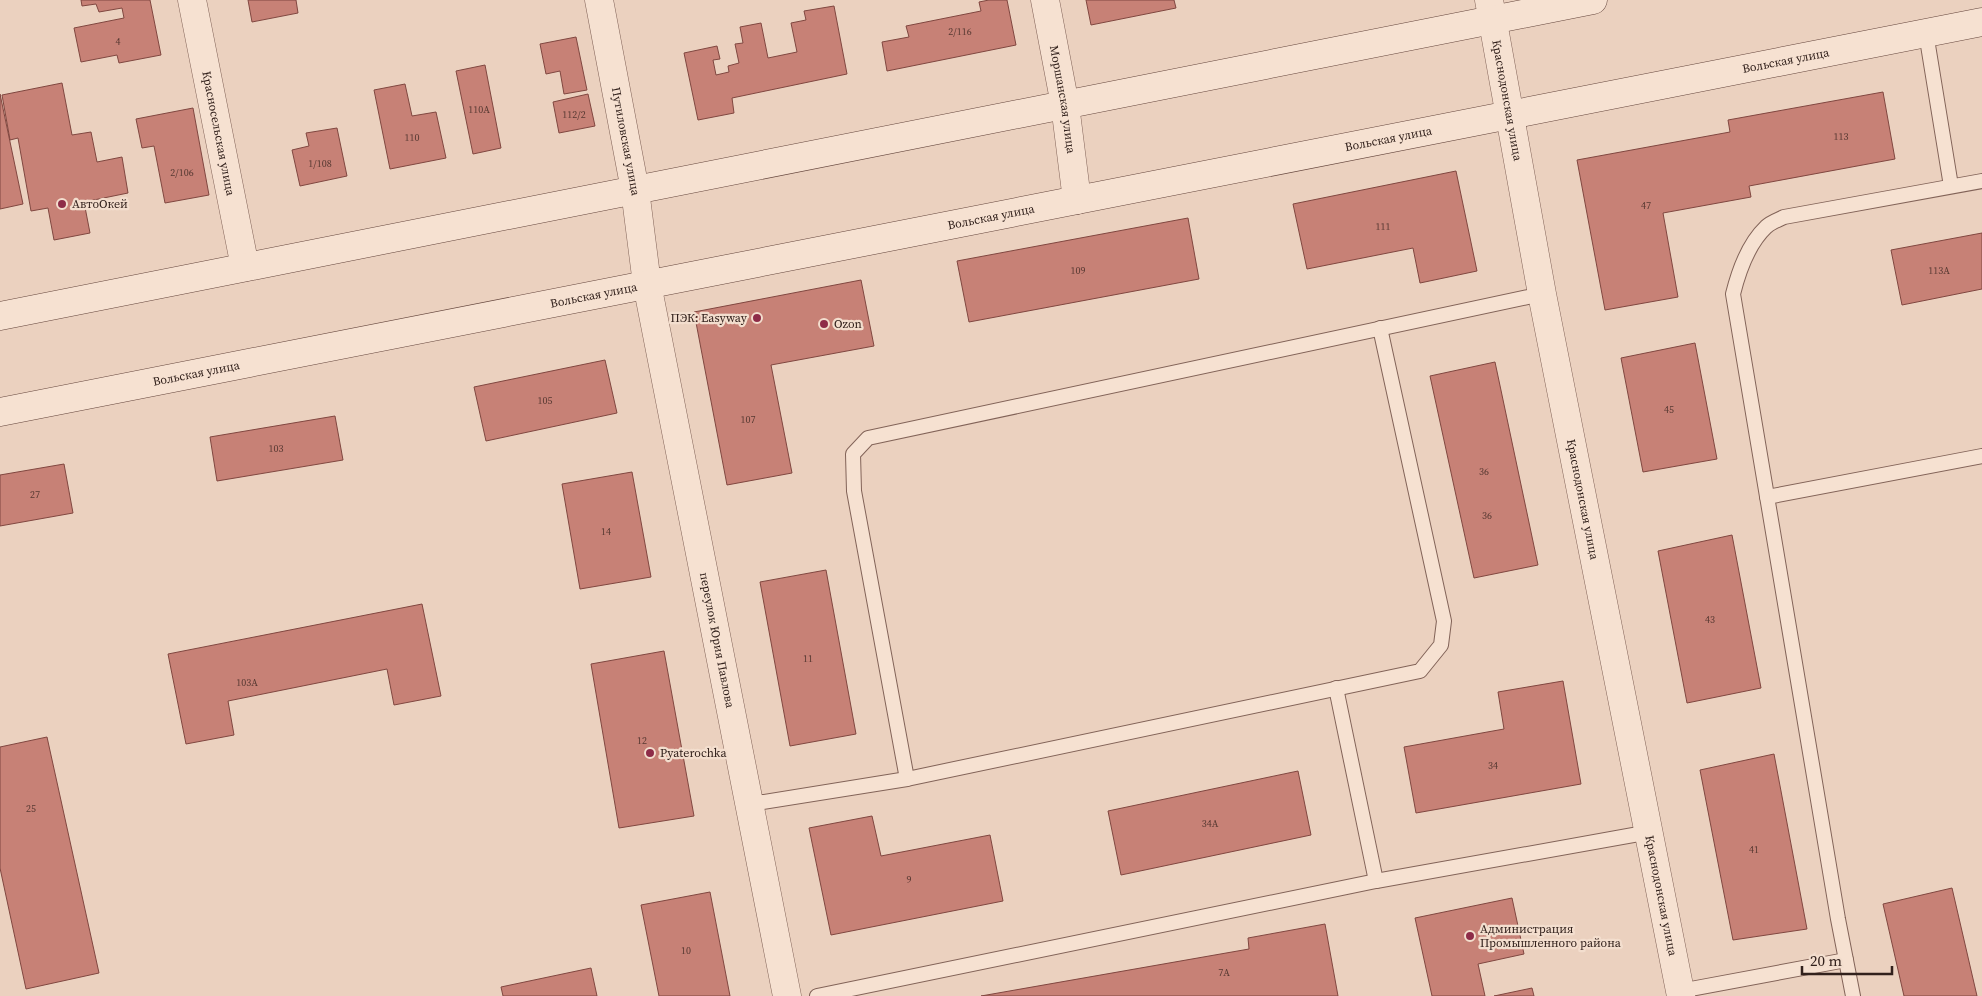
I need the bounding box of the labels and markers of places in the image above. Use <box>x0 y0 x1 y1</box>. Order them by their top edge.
place label: АвтоОкей <box>72 196 128 212</box>
marker: АвтоОкей <box>56 198 68 210</box>
place label: ПЭК: Easyway <box>671 310 748 326</box>
marker: ПЭК: Easyway <box>751 312 763 324</box>
place label: Ozon <box>834 316 862 332</box>
marker: Ozon <box>818 318 830 330</box>
place label: Pyaterochka <box>660 745 727 761</box>
marker: Pyaterochka <box>644 747 656 759</box>
place label: Администрация Промышленного района <box>1480 921 1622 951</box>
marker: Администрация Промышленного района <box>1464 930 1476 942</box>

